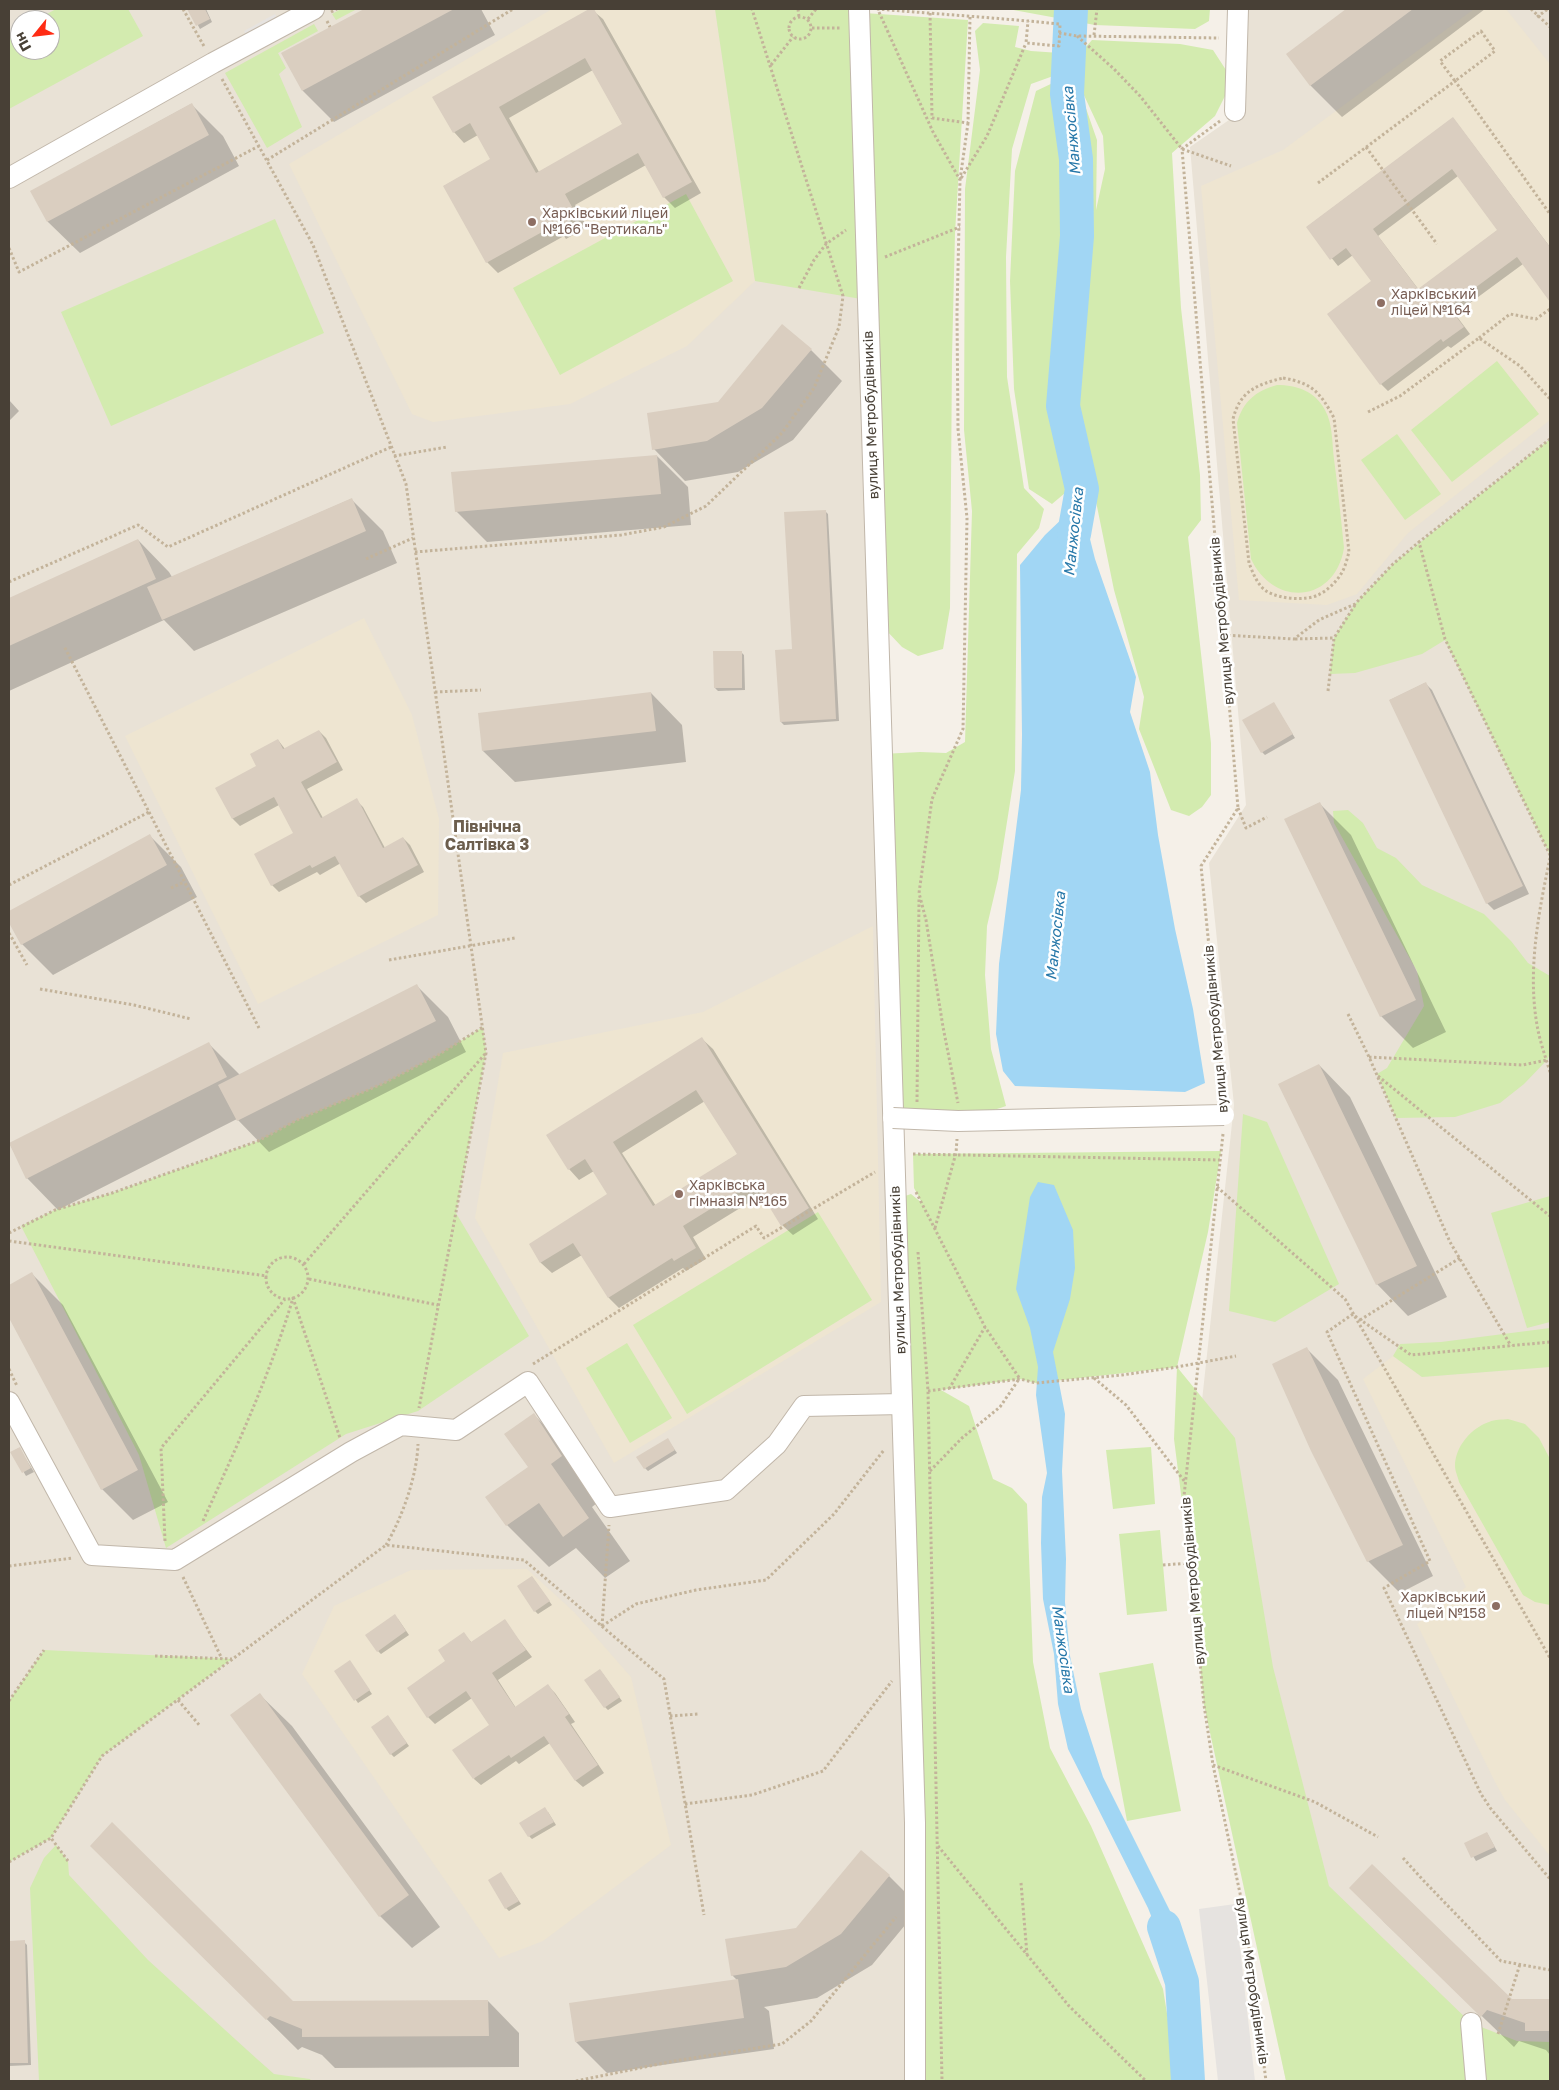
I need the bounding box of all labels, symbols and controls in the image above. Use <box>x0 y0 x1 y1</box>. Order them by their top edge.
north arrow <box>10 10 60 60</box>
text: Пн <box>10 30 34 54</box>
water label: Манжосівка <box>1059 86 1085 176</box>
place label: Харківський ліцей №166 "Вертикаль" <box>542 206 668 238</box>
marker: Харківський ліцей №166 "Вертикаль" <box>526 216 538 228</box>
place label: Харківський ліцей №164 <box>1391 287 1476 320</box>
marker: Харківський ліцей №164 <box>1375 297 1387 309</box>
street label: вулиця Метробудівників <box>860 331 882 499</box>
water label: Манжосівка <box>1060 487 1088 577</box>
street label: вулиця Метробудівників <box>1206 536 1238 706</box>
district label: Північна Салтівка 3 <box>445 817 529 855</box>
water label: Манжосівка <box>1042 891 1070 981</box>
street label: вулиця Метробудівників <box>1200 944 1232 1114</box>
place label: Харківська гімназія №165 <box>689 1178 787 1210</box>
street label: вулиця Метробудівників <box>887 1186 909 1354</box>
marker: Харківська гімназія №165 <box>673 1188 685 1200</box>
street label: вулиця Метробудівників <box>1177 1496 1209 1666</box>
place label: Харківський ліцей №158 <box>1401 1590 1486 1622</box>
marker: Харківський ліцей №158 <box>1490 1600 1502 1612</box>
water label: Манжосівка <box>1048 1604 1078 1694</box>
street label: вулиця Метробудівників <box>1232 1896 1272 2066</box>

